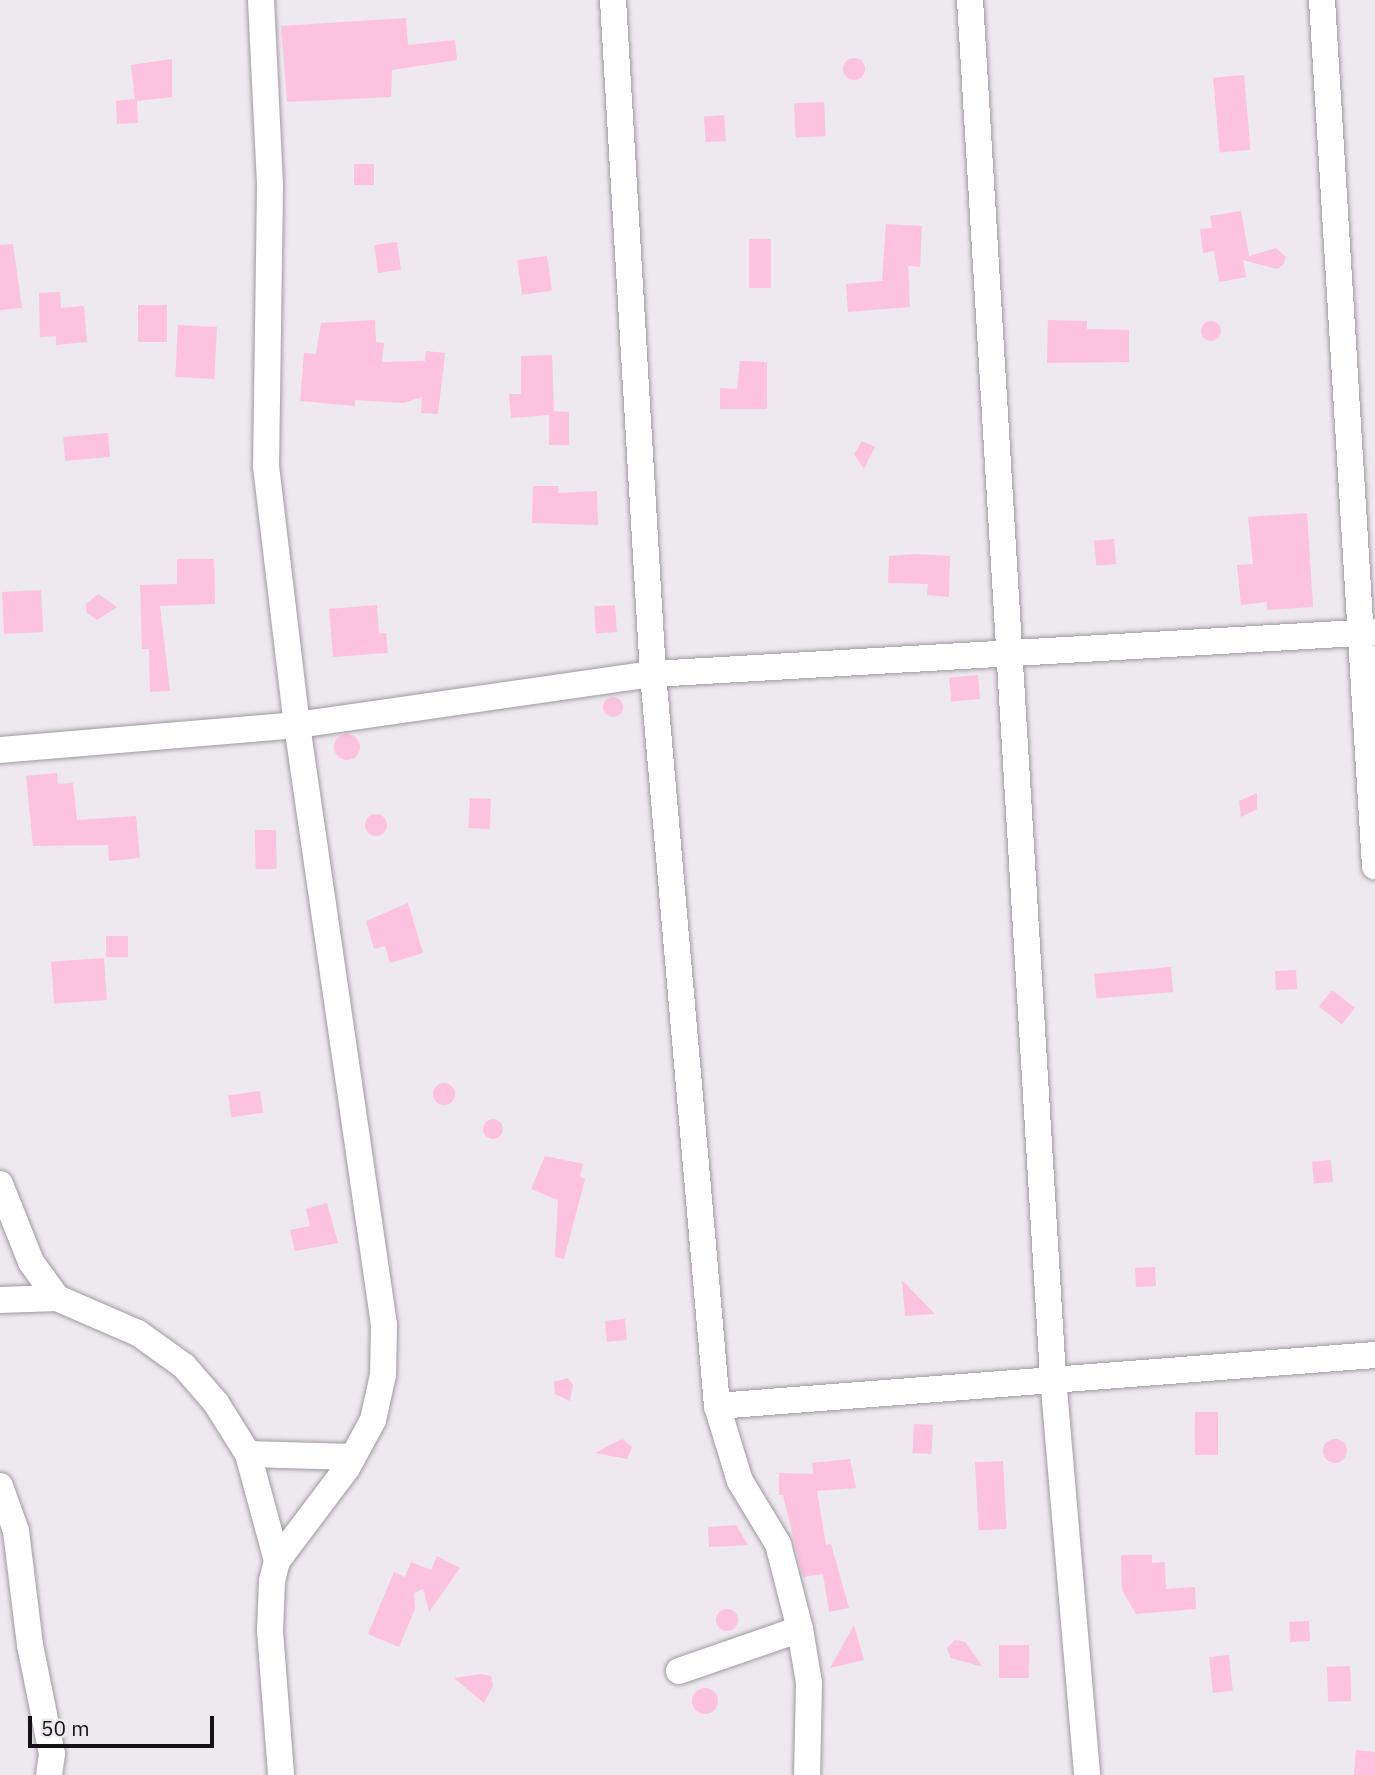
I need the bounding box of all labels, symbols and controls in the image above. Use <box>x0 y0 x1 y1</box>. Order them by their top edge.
scale bar <box>32 1702 217 1746</box>
text: 50 m <box>41 1714 90 1742</box>

